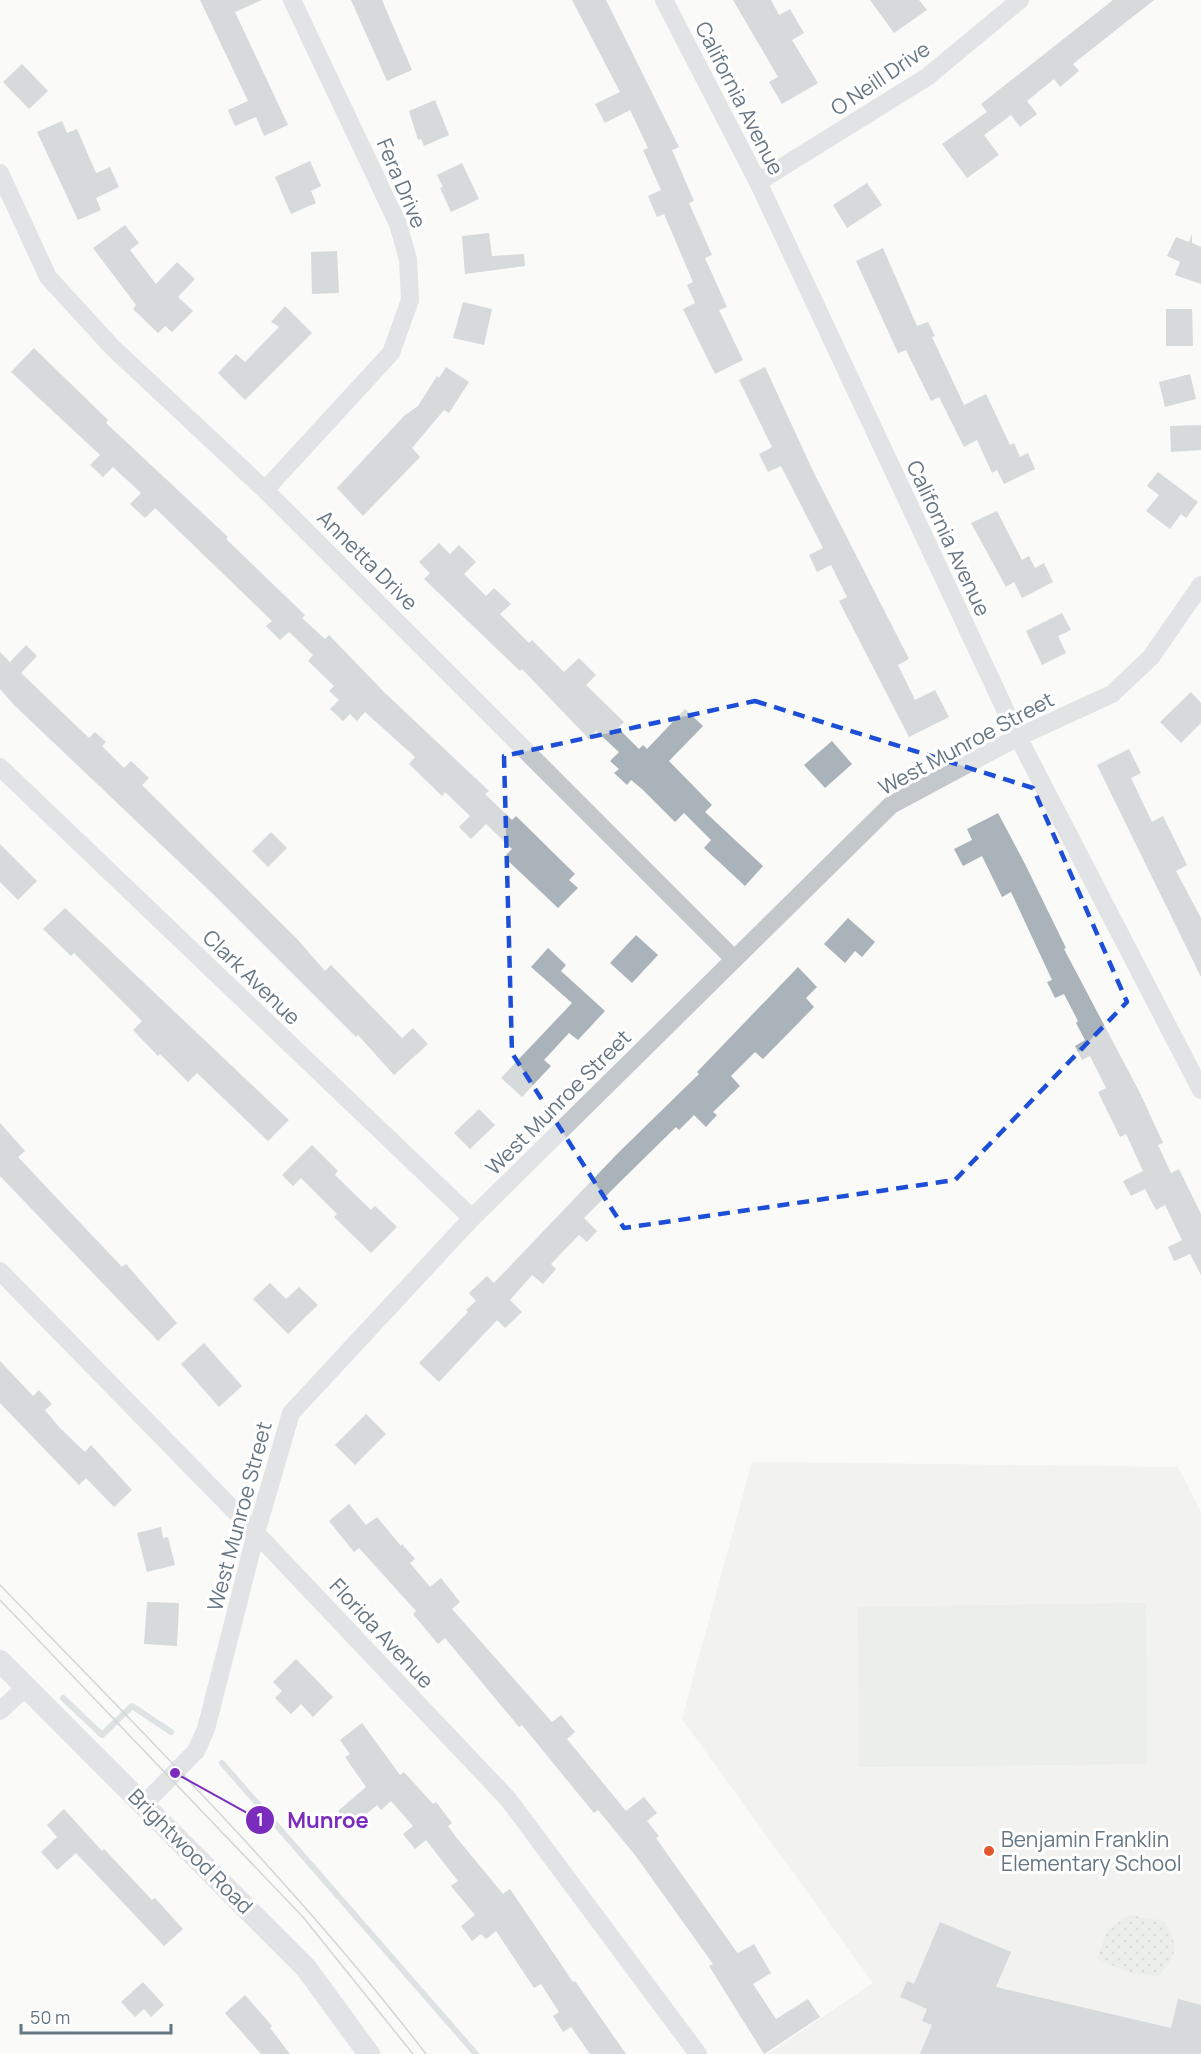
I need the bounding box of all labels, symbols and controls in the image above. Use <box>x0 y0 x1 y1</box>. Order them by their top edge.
street label: California Avenue <box>689 17 791 179</box>
street label: O Neill Drive <box>825 35 935 121</box>
street label: Fera Drive <box>371 134 433 232</box>
street label: California Avenue <box>901 456 997 620</box>
street label: Annetta Drive <box>312 504 424 616</box>
street label: West Munroe Street <box>873 685 1059 801</box>
street label: Clark Avenue <box>197 923 307 1031</box>
street label: West Munroe Street <box>479 1023 637 1181</box>
street label: West Munroe Street <box>200 1418 278 1614</box>
street label: Florida Avenue <box>324 1572 440 1694</box>
street label: Brightwood Road <box>123 1783 259 1919</box>
callout: Munroe <box>245 1800 381 1840</box>
text: Munroe <box>287 1805 369 1835</box>
text: 1 <box>256 1807 264 1831</box>
place label: Benjamin Franklin Elementary School <box>1001 1825 1182 1877</box>
marker: Benjamin Franklin Elementary School <box>982 1844 996 1858</box>
scale bar <box>21 1997 171 2035</box>
text: 50 m <box>30 2005 70 2029</box>

